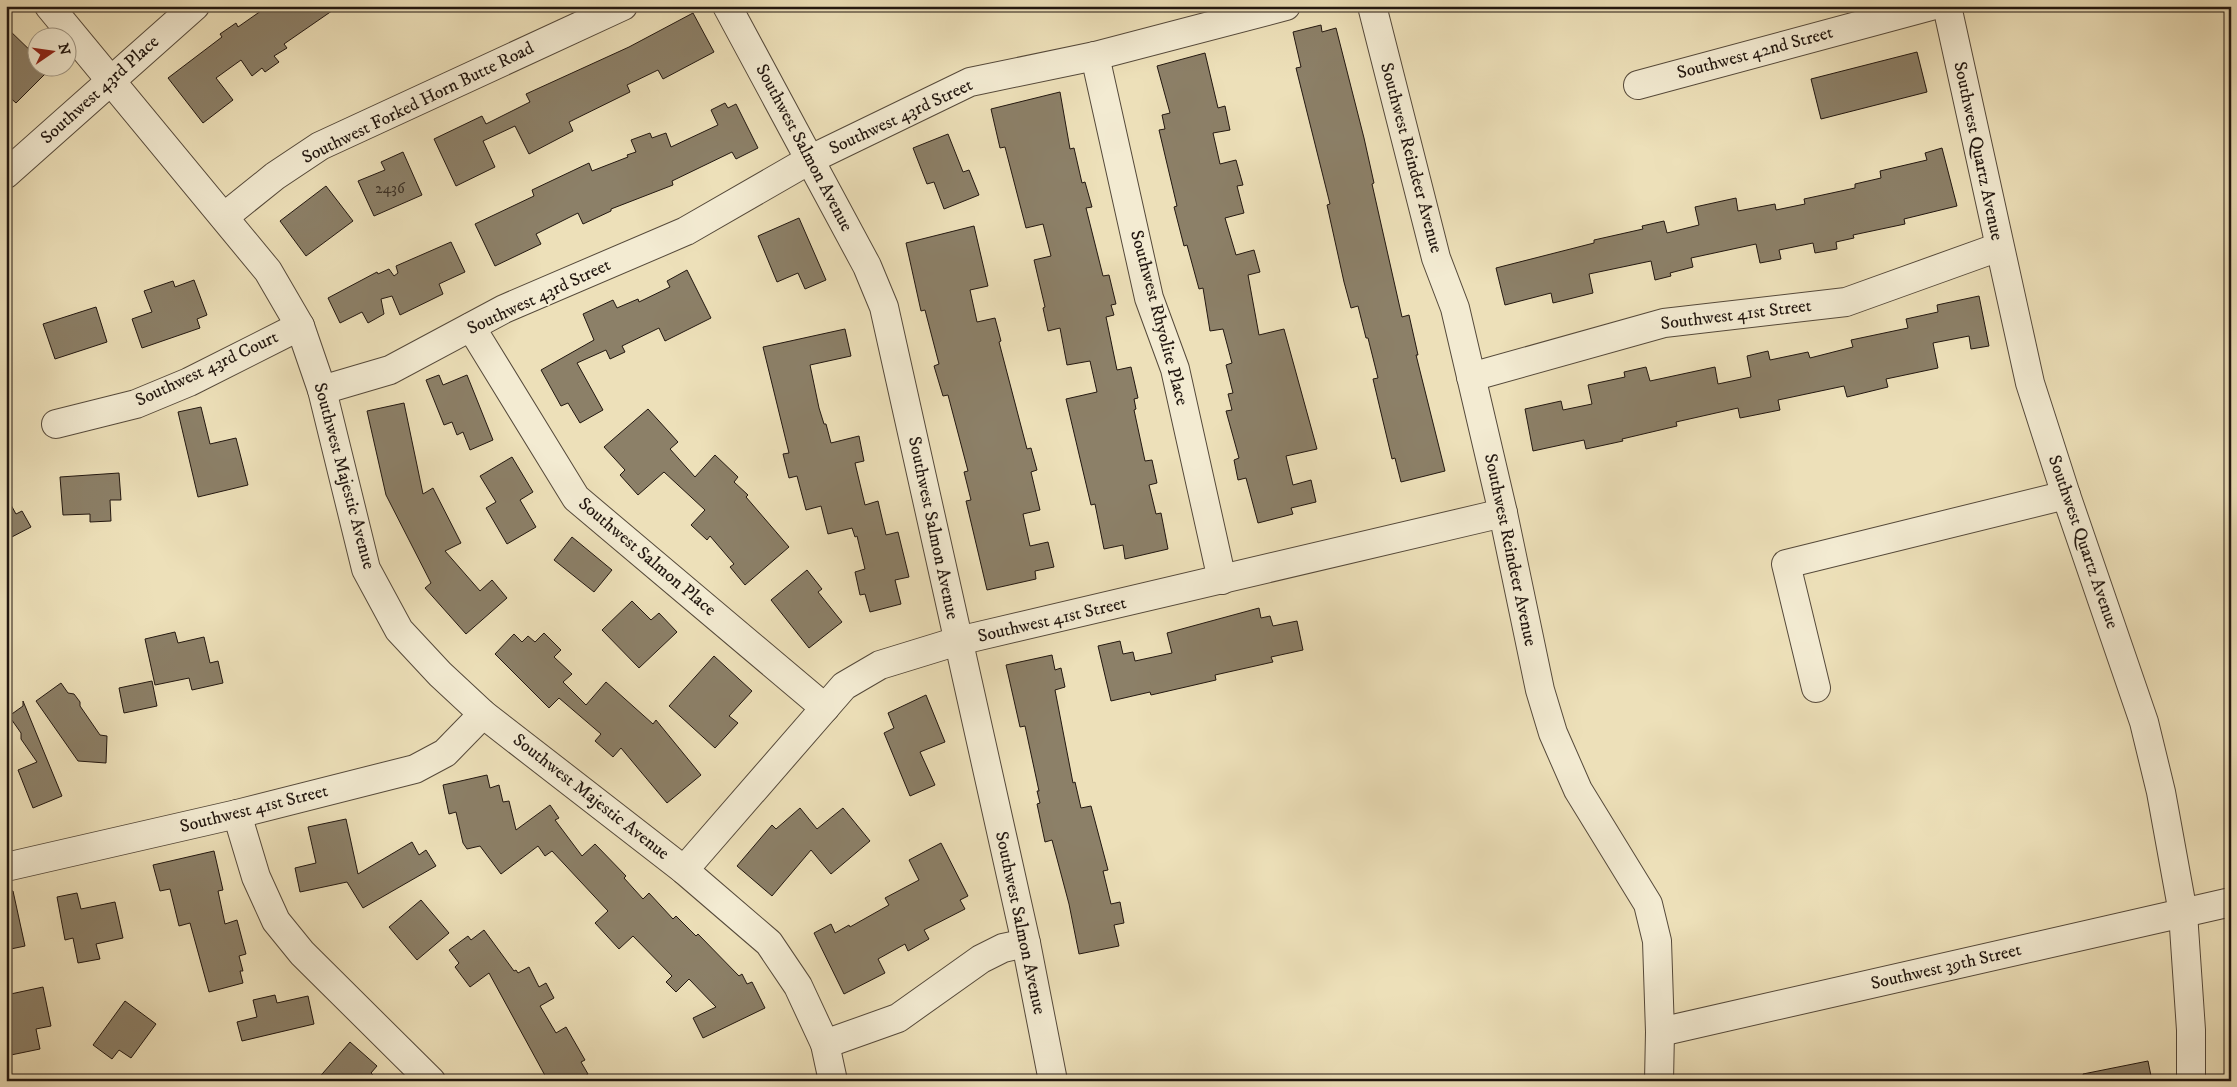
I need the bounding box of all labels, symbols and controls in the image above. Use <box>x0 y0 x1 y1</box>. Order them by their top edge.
street label: Southwest 42nd Street <box>1675 22 1836 84</box>
north arrow <box>28 28 78 78</box>
street label: Southwest 43rd Place <box>36 31 164 149</box>
street label: Southwest Forked Horn Butte Road <box>299 37 537 169</box>
text: N <box>54 42 74 57</box>
street label: Southwest Reindeer Avenue <box>1375 60 1447 256</box>
street label: Southwest Quartz Avenue <box>1948 60 2008 242</box>
street label: Southwest Salmon Avenue <box>751 61 857 235</box>
street label: Southwest 43rd Street <box>826 74 976 160</box>
house number: 2436 <box>375 179 406 198</box>
street label: Southwest Rhyolite Place <box>1125 228 1193 408</box>
street label: Southwest 43rd Street <box>464 254 614 340</box>
street label: Southwest 41st Street <box>1659 295 1813 335</box>
street label: Southwest 43rd Court <box>132 326 282 412</box>
street label: Southwest Majestic Avenue <box>308 380 380 572</box>
street label: Southwest Salmon Avenue <box>903 435 963 621</box>
street label: Southwest Reindeer Avenue <box>1479 452 1541 648</box>
street label: Southwest Quartz Avenue <box>2043 452 2123 632</box>
street label: Southwest Salmon Place <box>574 493 720 621</box>
street label: Southwest 41st Street <box>976 592 1129 648</box>
street label: Southwest Majestic Avenue <box>508 729 674 865</box>
street label: Southwest 41st Street <box>178 780 331 838</box>
street label: Southwest Salmon Avenue <box>990 830 1050 1016</box>
street label: Southwest 39th Street <box>1869 939 2024 995</box>

